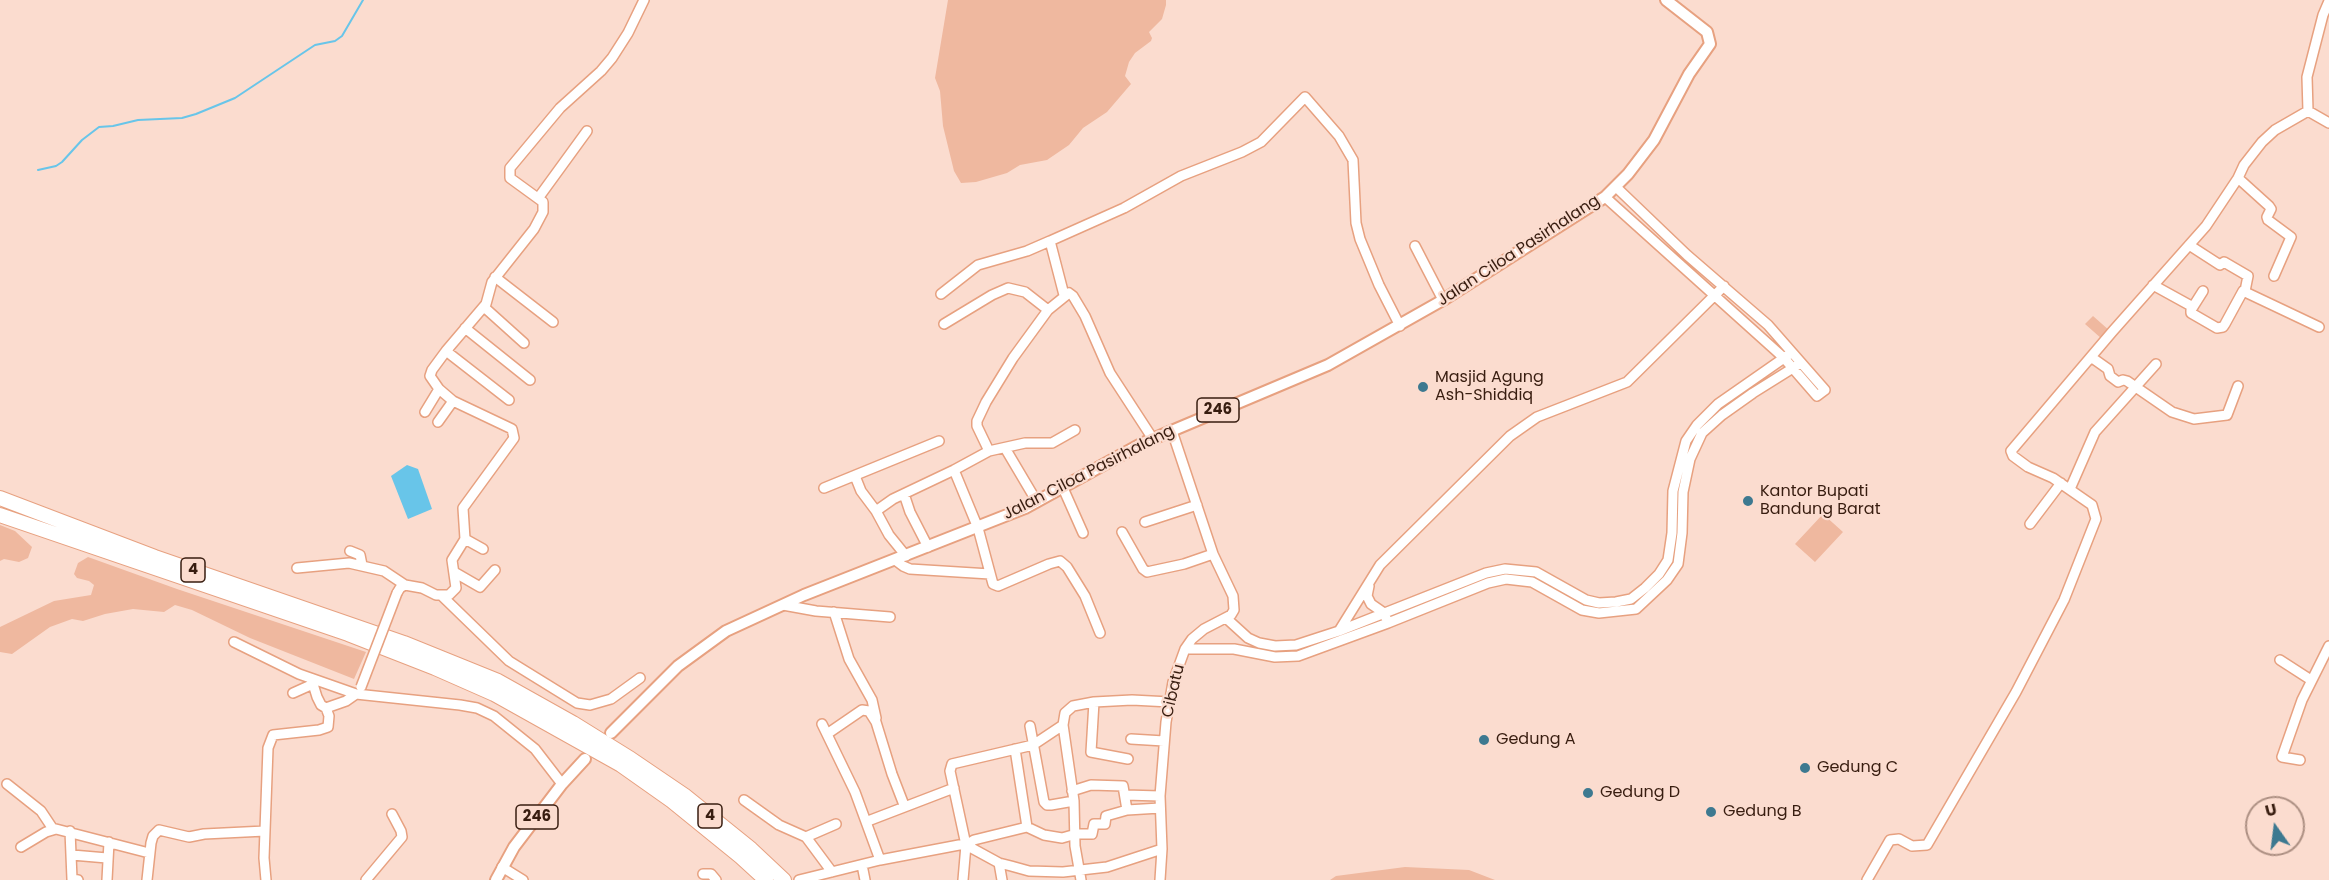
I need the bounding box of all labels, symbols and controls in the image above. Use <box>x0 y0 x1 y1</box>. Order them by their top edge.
street label: Jalan Ciloa Pasirhalang <box>1434 191 1604 311</box>
place label: Masjid Agung Ash-Shiddiq <box>1435 368 1544 406</box>
marker: Masjid Agung Ash-Shiddiq <box>1416 380 1430 394</box>
road number: 246 <box>1197 398 1239 422</box>
street label: Jalan Ciloa Pasirhalang <box>1000 421 1178 525</box>
place label: Kantor Bupati Bandung Barat <box>1760 482 1880 520</box>
marker: Kantor Bupati Bandung Barat <box>1741 494 1755 508</box>
road number: 4 <box>181 558 205 582</box>
street label: Cibatu <box>1159 663 1189 719</box>
place label: Gedung A <box>1496 730 1576 750</box>
marker: Gedung A <box>1477 733 1491 747</box>
place label: Gedung C <box>1817 758 1898 778</box>
marker: Gedung C <box>1798 761 1812 775</box>
place label: Gedung D <box>1600 783 1680 803</box>
marker: Gedung D <box>1581 786 1595 800</box>
north arrow <box>2245 796 2305 856</box>
text: U <box>2263 797 2279 823</box>
place label: Gedung B <box>1723 802 1802 822</box>
road number: 4 <box>698 804 722 828</box>
road number: 246 <box>516 805 558 829</box>
marker: Gedung B <box>1704 805 1718 819</box>

